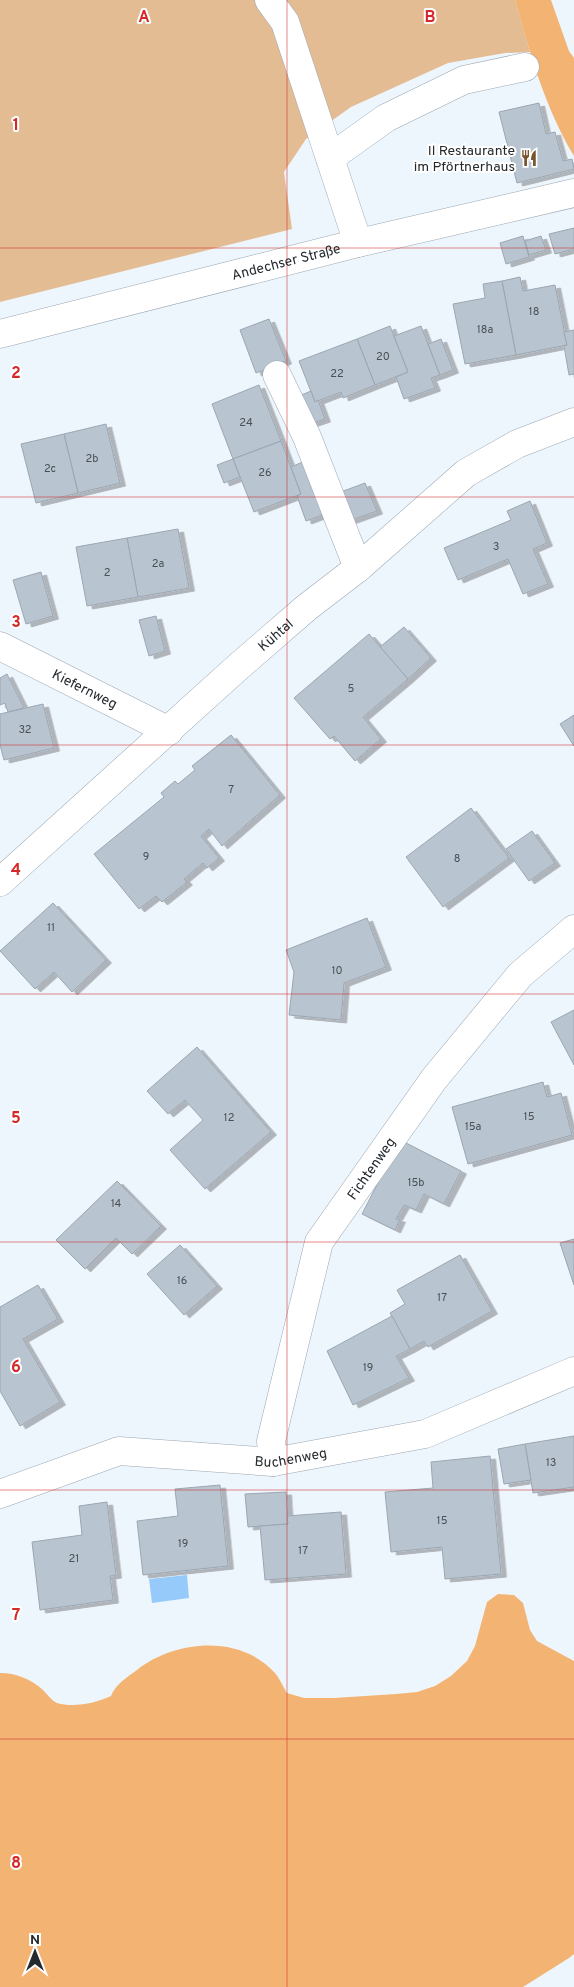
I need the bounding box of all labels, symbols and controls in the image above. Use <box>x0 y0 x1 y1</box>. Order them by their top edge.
text: A <box>138 8 150 28</box>
text: B <box>424 8 436 28</box>
text: 1 <box>13 116 19 136</box>
place label: Il Restaurante im Pförtnerhaus <box>414 143 515 176</box>
restaurant icon: Il Restaurante im Pförtnerhaus <box>519 148 539 168</box>
street label: Andechser Straße <box>230 241 343 285</box>
house number: 18 <box>529 305 539 319</box>
house number: 18a <box>477 323 494 337</box>
house number: 20 <box>376 350 390 364</box>
text: 2 <box>11 364 21 384</box>
house number: 22 <box>330 367 344 381</box>
house number: 24 <box>239 416 253 430</box>
house number: 2b <box>86 452 98 466</box>
house number: 2c <box>44 462 56 476</box>
house number: 26 <box>258 466 272 480</box>
house number: 3 <box>493 540 499 554</box>
house number: 2a <box>152 557 164 571</box>
house number: 2 <box>104 566 110 580</box>
text: 3 <box>11 613 21 633</box>
street label: Kühtal <box>255 616 297 656</box>
street label: Kiefernweg <box>49 667 120 714</box>
house number: 5 <box>348 682 355 696</box>
house number: 32 <box>18 723 32 737</box>
house number: 7 <box>228 783 234 797</box>
house number: 9 <box>143 850 149 864</box>
house number: 8 <box>454 852 460 866</box>
text: 4 <box>11 861 21 881</box>
house number: 11 <box>47 921 55 935</box>
house number: 10 <box>331 964 343 978</box>
text: 5 <box>11 1109 21 1129</box>
house number: 15 <box>524 1110 535 1124</box>
house number: 12 <box>224 1111 234 1125</box>
house number: 15a <box>465 1120 482 1134</box>
street label: Fichtenweg <box>344 1135 400 1204</box>
house number: 15b <box>407 1176 425 1190</box>
house number: 14 <box>111 1197 122 1211</box>
house number: 16 <box>177 1274 187 1288</box>
house number: 17 <box>437 1291 447 1305</box>
text: 6 <box>11 1358 21 1378</box>
house number: 19 <box>363 1361 373 1375</box>
street label: Buchenweg <box>254 1445 329 1472</box>
house number: 13 <box>546 1456 556 1470</box>
house number: 15 <box>437 1514 448 1528</box>
house number: 19 <box>178 1537 188 1551</box>
house number: 17 <box>298 1544 308 1558</box>
house number: 21 <box>69 1552 79 1566</box>
text: 7 <box>12 1606 20 1626</box>
text: 8 <box>11 1854 21 1874</box>
north arrow <box>10 1927 60 1977</box>
text: N <box>30 1932 40 1949</box>

